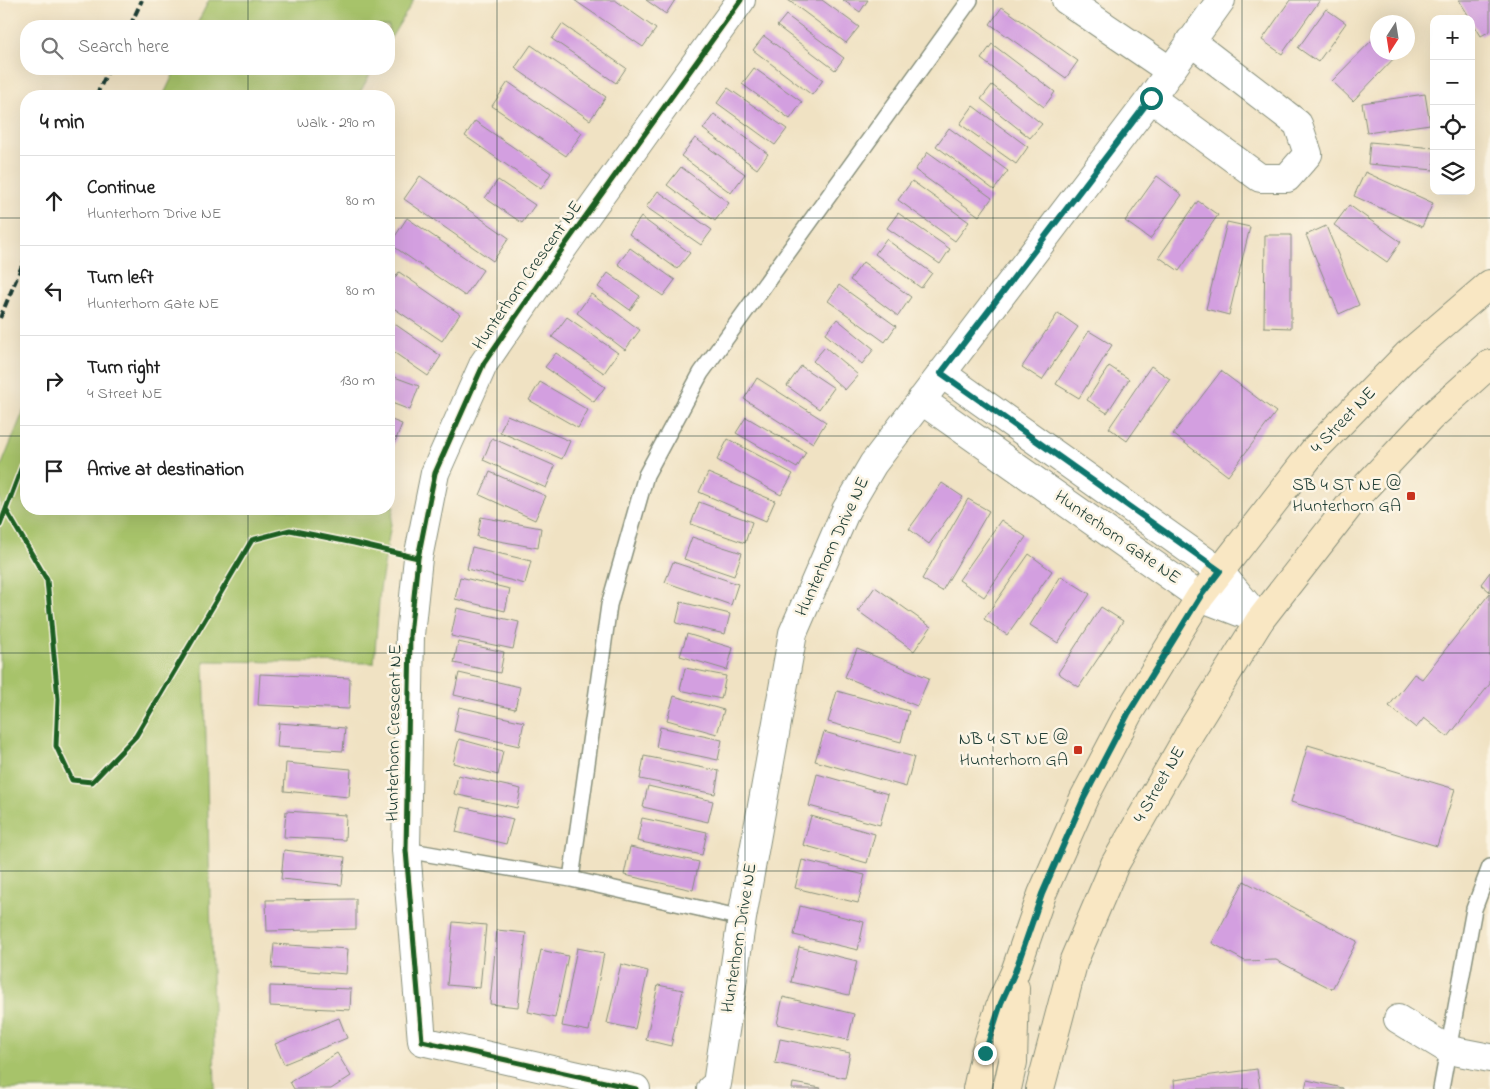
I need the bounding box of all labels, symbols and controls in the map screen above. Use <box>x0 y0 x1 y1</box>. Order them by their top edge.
north arrow <box>1370 15 1415 60</box>
map controls <box>1430 15 1475 195</box>
button: + <box>1430 15 1475 60</box>
search box <box>20 20 395 75</box>
icon: search <box>38 34 66 62</box>
text: Search here <box>78 34 169 61</box>
button: − <box>1430 60 1475 105</box>
route start <box>1140 87 1163 110</box>
button: locate <box>1430 105 1475 150</box>
text: 4 min <box>40 108 84 138</box>
text: Walk · 290 m <box>297 111 375 135</box>
button: layers <box>1430 150 1475 195</box>
text: Continue <box>87 175 155 202</box>
icon: ahead <box>40 187 68 215</box>
text: 80 m <box>346 189 375 213</box>
street label: Hunterhorn Crescent NE <box>466 196 590 356</box>
text: Hunterhorn Drive NE <box>87 202 221 226</box>
text: Turn left <box>87 265 154 292</box>
icon: left <box>40 277 68 305</box>
text: 80 m <box>346 279 375 303</box>
text: Hunterhorn Gate NE <box>87 292 219 316</box>
text: Turn right <box>87 355 160 382</box>
icon: right <box>40 367 68 395</box>
text: 130 m <box>340 369 375 393</box>
street label: 4 Street NE <box>1305 381 1383 461</box>
text: 4 Street NE <box>87 382 162 406</box>
icon: arrive <box>40 457 68 485</box>
text: Arrive at destination <box>87 457 244 484</box>
street label: Hunterhorn Drive NE <box>789 473 877 621</box>
place label: SB 4 ST NE @ Hunterhorn GA <box>1292 473 1401 520</box>
street label: Hunterhorn Gate NE <box>1049 485 1185 591</box>
marker: SB 4 ST NE @ Hunterhorn GA <box>1405 490 1417 502</box>
street label: Hunterhorn Crescent NE <box>380 644 410 822</box>
place label: NB 4 ST NE @ Hunterhorn GA <box>959 727 1068 774</box>
street label: 4 Street NE <box>1128 742 1193 828</box>
marker: NB 4 ST NE @ Hunterhorn GA <box>1072 744 1084 756</box>
street label: Hunterhorn Drive NE <box>715 861 765 1015</box>
route end <box>974 1042 997 1065</box>

